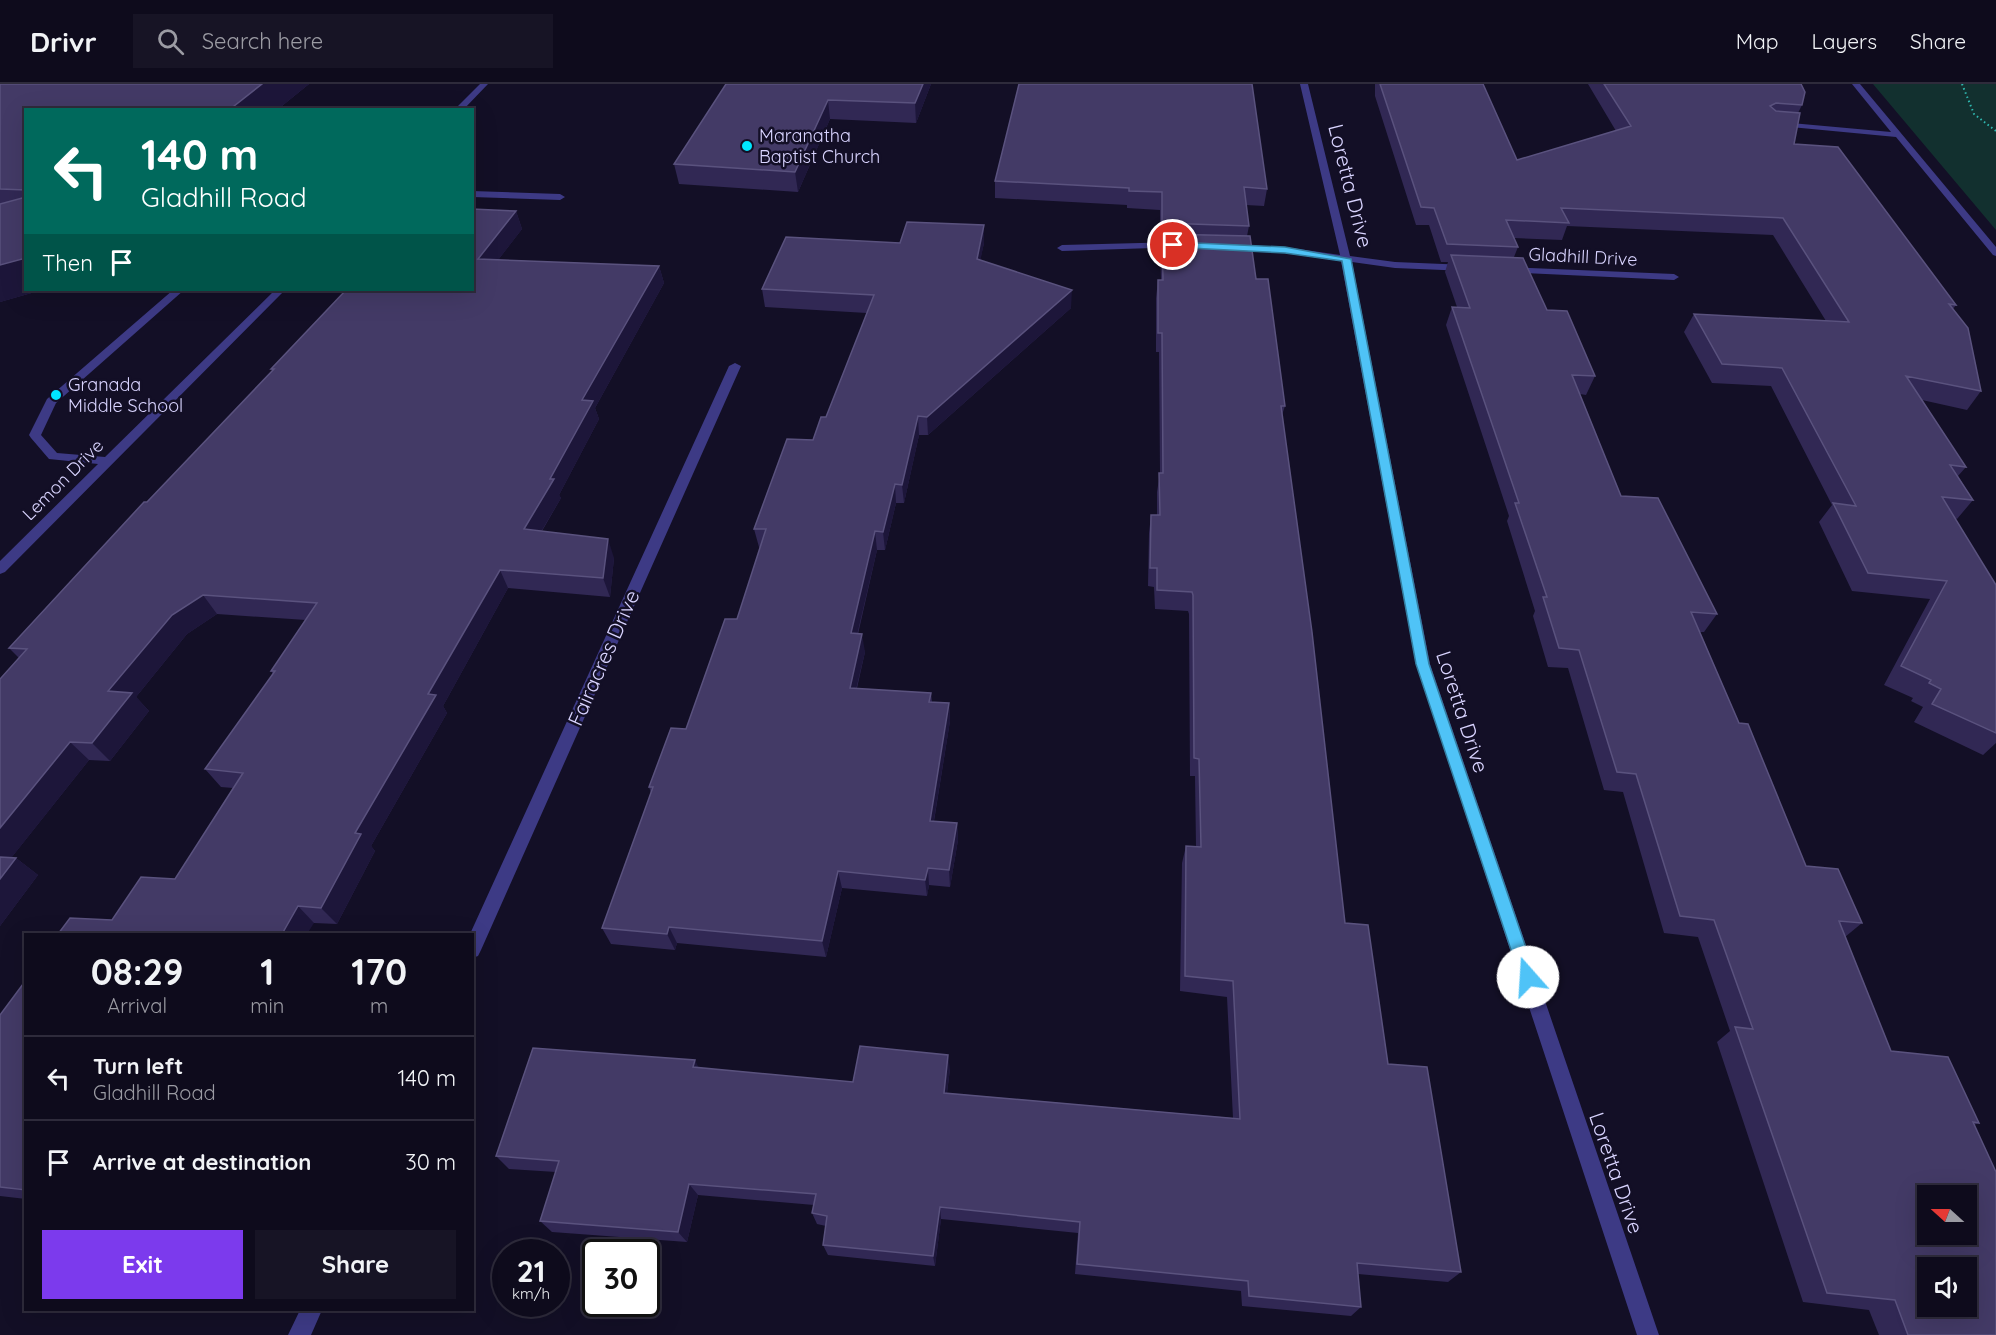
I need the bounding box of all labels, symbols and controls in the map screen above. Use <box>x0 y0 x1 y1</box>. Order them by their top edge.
search box <box>133 14 553 68</box>
text: Drivr <box>30 24 97 59</box>
icon: search <box>154 25 187 58</box>
text: Search here <box>202 27 323 55</box>
text: Map <box>1736 28 1779 54</box>
text: Layers <box>1812 28 1877 54</box>
text: Share <box>1910 28 1966 54</box>
street label: Loretta Drive <box>1323 121 1379 250</box>
place label: Maranatha Baptist Church <box>759 124 880 168</box>
text: 140 m <box>141 128 258 181</box>
icon: left <box>42 132 120 210</box>
marker: Maranatha Baptist Church <box>740 139 754 153</box>
text: Gladhill Road <box>141 180 307 214</box>
pin <box>1147 219 1198 270</box>
icon: arrive <box>1156 228 1189 261</box>
street label: Gladhill Drive <box>1528 242 1638 271</box>
icon: arrive <box>105 246 138 279</box>
text: Then <box>42 249 93 277</box>
place label: Granada Middle School <box>68 373 183 417</box>
marker: Granada Middle School <box>49 388 63 402</box>
street label: Lemon Drive <box>17 434 108 525</box>
street label: Fairacres Drive <box>562 586 645 729</box>
street label: Loretta Drive <box>1431 647 1495 776</box>
position arrow <box>1496 945 1560 1009</box>
text: 08:29 <box>91 949 183 994</box>
text: 1 <box>260 949 274 994</box>
text: 170 <box>351 949 407 994</box>
text: Arrival <box>107 993 167 1018</box>
text: min <box>250 993 284 1018</box>
text: m <box>370 993 388 1018</box>
text: Turn left <box>93 1052 183 1080</box>
icon: left <box>42 1062 75 1095</box>
text: 140 m <box>397 1064 456 1092</box>
text: Gladhill Road <box>93 1080 216 1105</box>
street label: Loretta Drive <box>1584 1109 1650 1237</box>
icon: arrive <box>42 1146 75 1179</box>
text: Arrive at destination <box>93 1148 311 1176</box>
text: 30 m <box>405 1148 456 1176</box>
north arrow <box>1917 1185 1977 1245</box>
map controls <box>1917 1185 1977 1317</box>
button: Exit <box>42 1230 243 1299</box>
button: Share <box>255 1230 456 1299</box>
speed limit sign: 30 <box>582 1239 660 1317</box>
text: 21 <box>517 1252 545 1290</box>
button: sound <box>1917 1257 1977 1317</box>
text: km/h <box>512 1284 550 1303</box>

